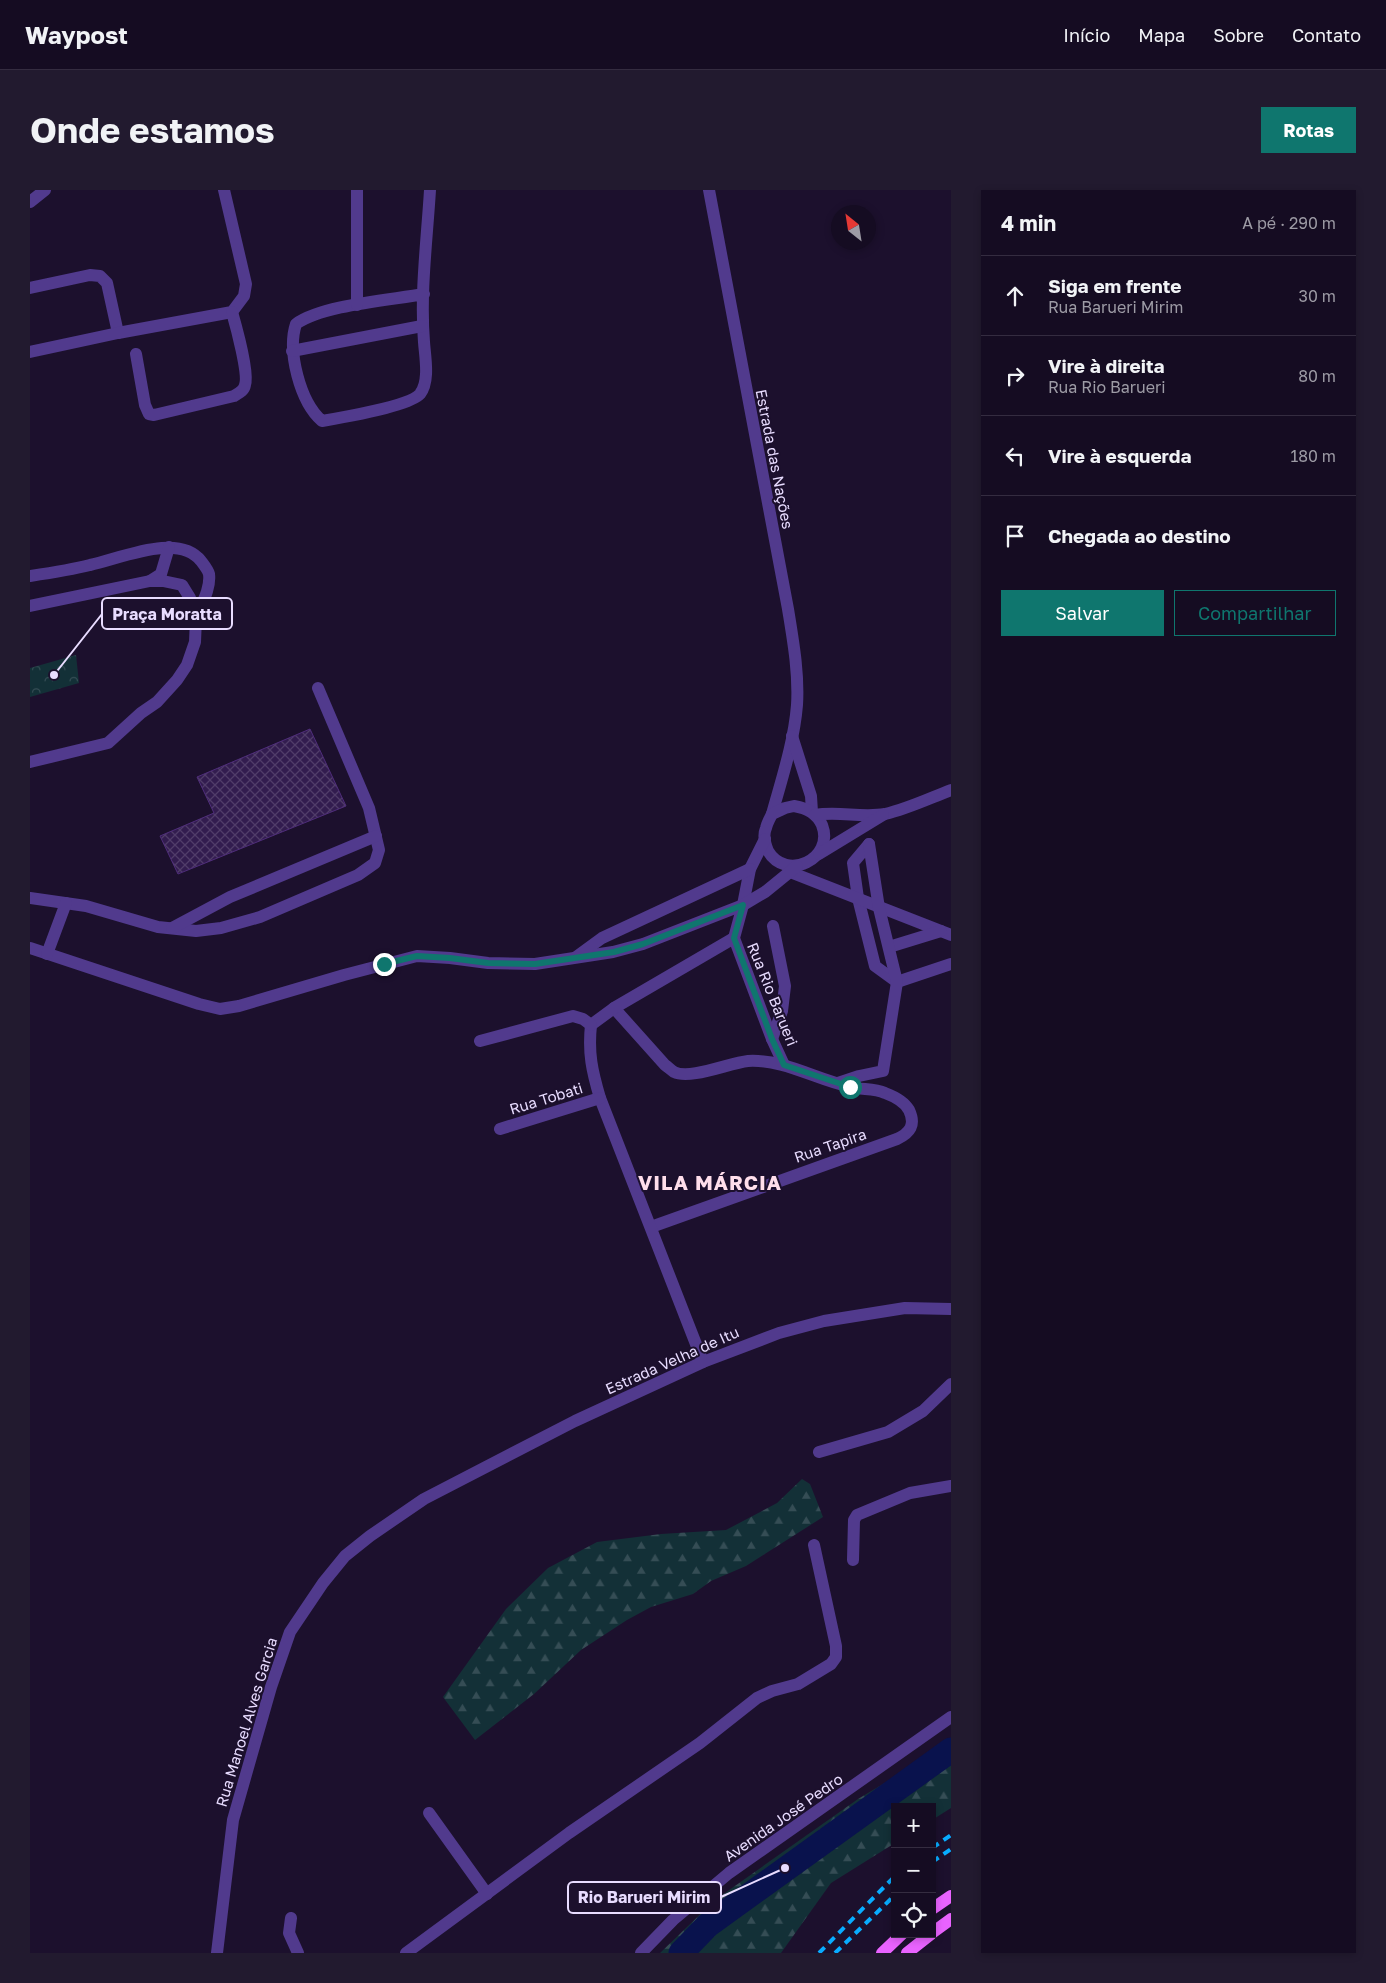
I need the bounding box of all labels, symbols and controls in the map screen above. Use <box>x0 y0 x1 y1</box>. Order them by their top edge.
text: Waypost <box>25 20 128 49</box>
text: Início <box>1063 24 1110 46</box>
text: Mapa <box>1138 24 1185 46</box>
text: Sobre <box>1213 24 1264 46</box>
text: Contato <box>1292 24 1361 46</box>
button: Rotas <box>1261 107 1356 153</box>
text: Onde estamos <box>30 109 275 151</box>
north arrow <box>831 205 876 250</box>
text: 4 min <box>1001 210 1056 236</box>
text: A pé · 290 m <box>1242 213 1336 233</box>
text: Siga em frente <box>1048 274 1182 297</box>
icon: ahead <box>1001 282 1029 310</box>
text: 30 m <box>1299 286 1336 306</box>
text: Rua Barueri Mirim <box>1048 297 1184 317</box>
text: Vire à direita <box>1048 354 1165 377</box>
icon: right <box>1001 362 1029 390</box>
text: 80 m <box>1298 366 1336 386</box>
text: Rua Rio Barueri <box>1048 377 1166 397</box>
street label: Estrada das Nações <box>753 388 797 530</box>
icon: left <box>1001 442 1029 470</box>
text: Vire à esquerda <box>1048 444 1191 467</box>
text: 180 m <box>1290 446 1336 466</box>
icon: arrive <box>1001 522 1029 550</box>
text: Chegada ao destino <box>1048 524 1231 547</box>
button: Salvar <box>1001 590 1164 636</box>
button: Compartilhar <box>1174 590 1336 636</box>
callout: Praça Moratta <box>102 598 232 629</box>
text: Praça Moratta <box>112 604 222 624</box>
street label: Rua Rio Barueri <box>744 940 802 1048</box>
route end <box>373 953 396 976</box>
route start <box>839 1076 862 1099</box>
street label: Rua Tobati <box>507 1078 585 1118</box>
street label: Rua Tapira <box>792 1124 868 1166</box>
district label: VILA MÁRCIA <box>638 1170 782 1194</box>
street label: Estrada Velha de Itu <box>602 1322 742 1398</box>
street label: Rua Manoel Alves Garcia <box>212 1635 280 1809</box>
street label: Avenida José Pedro <box>720 1769 846 1865</box>
map controls <box>891 1803 936 1938</box>
button: + <box>891 1803 936 1848</box>
button: − <box>891 1848 936 1893</box>
callout: Rio Barueri Mirim <box>568 1882 721 1913</box>
text: Rio Barueri Mirim <box>578 1887 710 1907</box>
button: locate <box>891 1893 936 1938</box>

